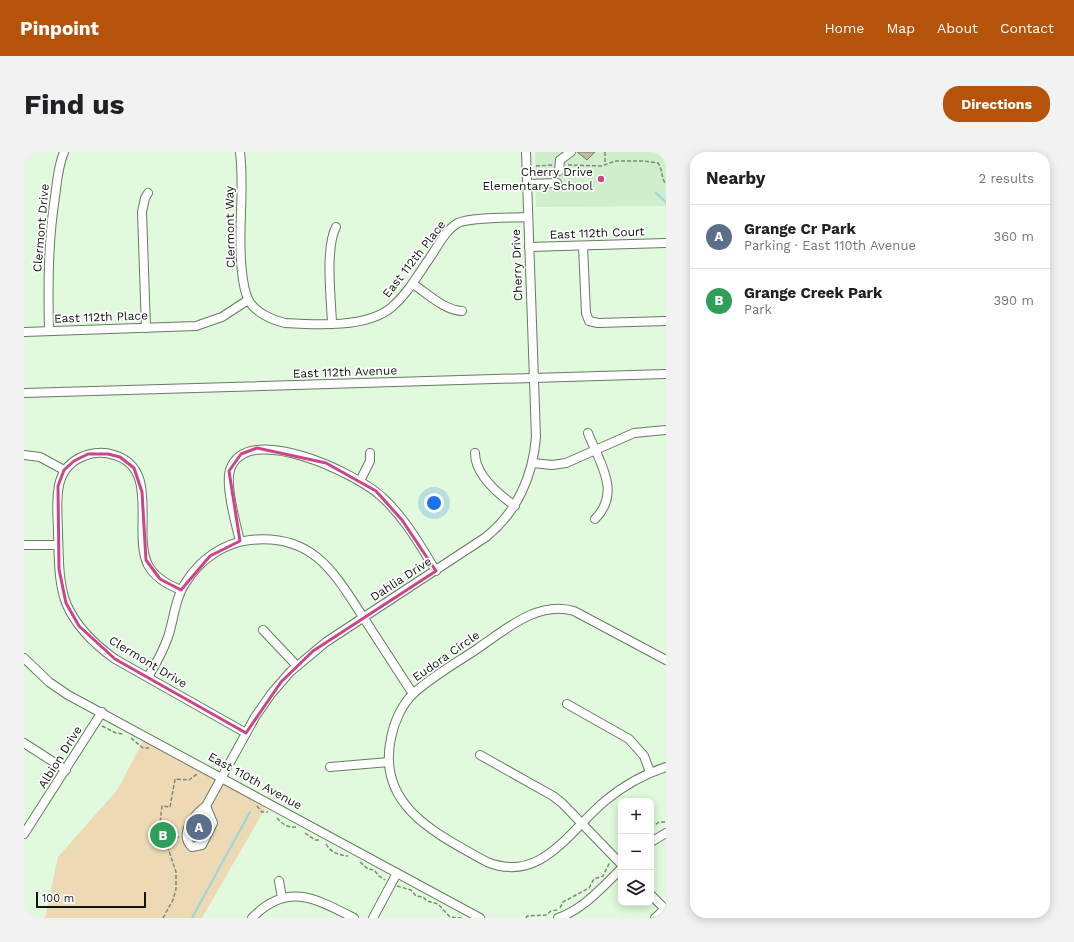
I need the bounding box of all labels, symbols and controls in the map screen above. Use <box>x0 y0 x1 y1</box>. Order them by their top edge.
text: Pinpoint <box>20 17 99 40</box>
text: Home <box>824 20 864 36</box>
text: Map <box>886 20 915 36</box>
text: About <box>937 20 978 36</box>
text: Contact <box>1000 20 1054 36</box>
button: Directions <box>943 86 1050 122</box>
text: Find us <box>24 88 124 121</box>
place label: Cherry Drive Elementary School <box>482 165 593 193</box>
text: Nearby <box>706 168 765 188</box>
text: 2 results <box>979 171 1034 186</box>
marker: Cherry Drive Elementary School <box>596 174 606 184</box>
street label: Clermont Drive <box>30 183 52 273</box>
street label: Clermont Way <box>222 185 238 268</box>
street label: East 112th Place <box>380 218 448 300</box>
text: Grange Cr Park <box>744 220 856 238</box>
street label: East 112th Court <box>549 224 645 242</box>
street label: Cherry Drive <box>509 229 525 301</box>
text: A <box>715 229 723 244</box>
text: 360 m <box>994 229 1034 244</box>
text: Parking · East 110th Avenue <box>744 238 916 253</box>
text: Grange Creek Park <box>744 284 882 302</box>
text: B <box>715 293 723 308</box>
text: 390 m <box>993 293 1034 308</box>
text: Park <box>744 302 772 317</box>
street label: East 112th Place <box>54 308 148 326</box>
street label: East 112th Avenue <box>293 363 398 381</box>
your location <box>424 493 444 513</box>
street label: Dahlia Drive <box>368 554 434 604</box>
street label: Eudora Circle <box>410 628 482 684</box>
street label: Clermont Drive <box>106 633 190 691</box>
street label: Albion Drive <box>35 723 85 791</box>
street label: East 110th Avenue <box>206 749 304 813</box>
map controls <box>618 798 654 906</box>
button: + <box>618 798 654 834</box>
pin: A <box>186 812 212 842</box>
pin: B <box>150 820 176 850</box>
button: − <box>618 834 654 870</box>
button: layers <box>618 870 654 906</box>
scale bar <box>36 890 146 909</box>
text: 100 m <box>42 892 74 905</box>

